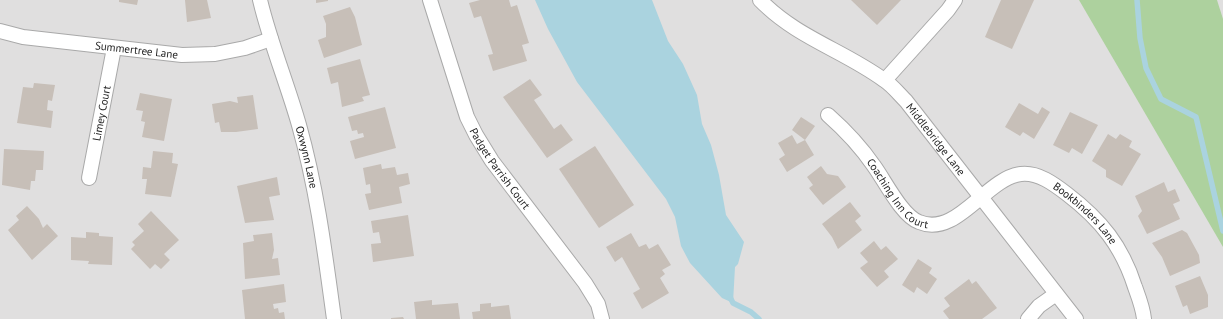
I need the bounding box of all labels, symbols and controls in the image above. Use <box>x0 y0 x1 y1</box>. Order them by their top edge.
street label: Summertree Lane <box>94 38 179 62</box>
street label: Limey Court <box>89 84 114 142</box>
street label: Middlebridge Lane <box>903 100 969 178</box>
street label: Oxwynn Lane <box>293 124 321 190</box>
street label: Padget Parrish Court <box>467 126 533 212</box>
street label: Coaching Inn Court <box>864 156 930 231</box>
street label: Bookbinders Lane <box>1051 179 1120 247</box>

